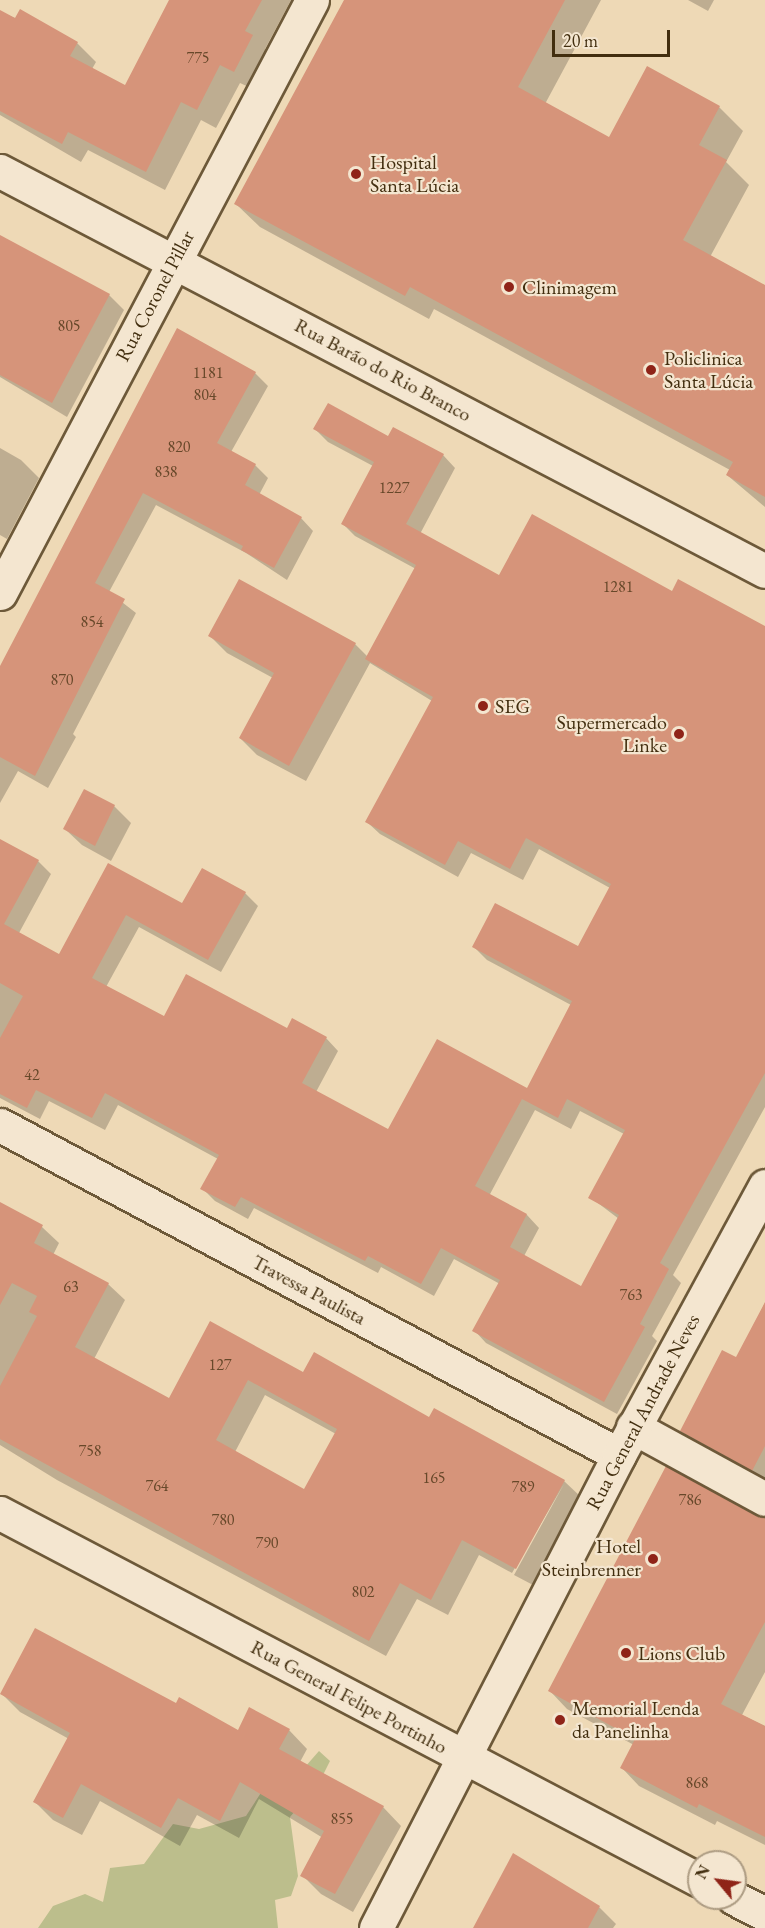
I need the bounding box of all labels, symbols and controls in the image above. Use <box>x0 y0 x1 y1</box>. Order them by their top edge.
scale bar <box>555 18 674 56</box>
text: 20 m <box>563 29 598 52</box>
house number: 775 <box>186 48 210 68</box>
place label: Hospital Santa Lúcia <box>370 150 459 197</box>
marker: Hospital Santa Lúcia <box>347 165 365 183</box>
street label: Rua Coronel Pillar <box>110 226 200 366</box>
place label: Clinimagem <box>522 275 617 299</box>
marker: Clinimagem <box>500 278 518 296</box>
street label: Rua Barão do Rio Branco <box>291 313 475 427</box>
house number: 805 <box>57 316 81 336</box>
place label: Policlinica Santa Lúcia <box>664 346 753 393</box>
marker: Policlinica Santa Lúcia <box>642 361 660 379</box>
house number: 1181 <box>193 363 223 383</box>
house number: 804 <box>193 385 217 405</box>
house number: 820 <box>167 437 191 457</box>
house number: 838 <box>154 462 178 482</box>
house number: 1227 <box>379 478 409 498</box>
house number: 1281 <box>603 577 633 597</box>
house number: 854 <box>80 612 104 632</box>
house number: 870 <box>50 670 74 690</box>
place label: SEG <box>495 694 530 718</box>
marker: SEG <box>476 699 490 713</box>
place label: Supermercado Linke <box>556 710 667 757</box>
marker: Supermercado Linke <box>672 727 686 741</box>
house number: 42 <box>24 1065 40 1085</box>
street label: Travessa Paulista <box>248 1250 370 1330</box>
house number: 63 <box>63 1277 79 1297</box>
house number: 763 <box>619 1285 643 1305</box>
street label: Rua General Andrade Neves <box>581 1310 705 1514</box>
house number: 127 <box>208 1355 232 1375</box>
house number: 758 <box>78 1441 102 1461</box>
house number: 165 <box>422 1468 446 1488</box>
house number: 764 <box>145 1476 169 1496</box>
house number: 789 <box>511 1477 535 1497</box>
house number: 786 <box>678 1490 702 1510</box>
house number: 780 <box>211 1510 235 1530</box>
house number: 790 <box>255 1533 279 1553</box>
place label: Hotel Steinbrenner <box>542 1535 641 1582</box>
marker: Hotel Steinbrenner <box>646 1552 660 1566</box>
house number: 802 <box>351 1582 375 1602</box>
street label: Rua General Felipe Portinho <box>247 1635 451 1759</box>
place label: Lions Club <box>638 1641 725 1665</box>
marker: Lions Club <box>619 1646 633 1660</box>
place label: Memorial Lenda da Panelinha <box>572 1696 699 1743</box>
marker: Memorial Lenda da Panelinha <box>553 1713 567 1727</box>
house number: 868 <box>685 1773 709 1793</box>
house number: 855 <box>330 1809 354 1829</box>
north arrow <box>687 1850 747 1910</box>
text: N <box>690 1861 715 1883</box>

